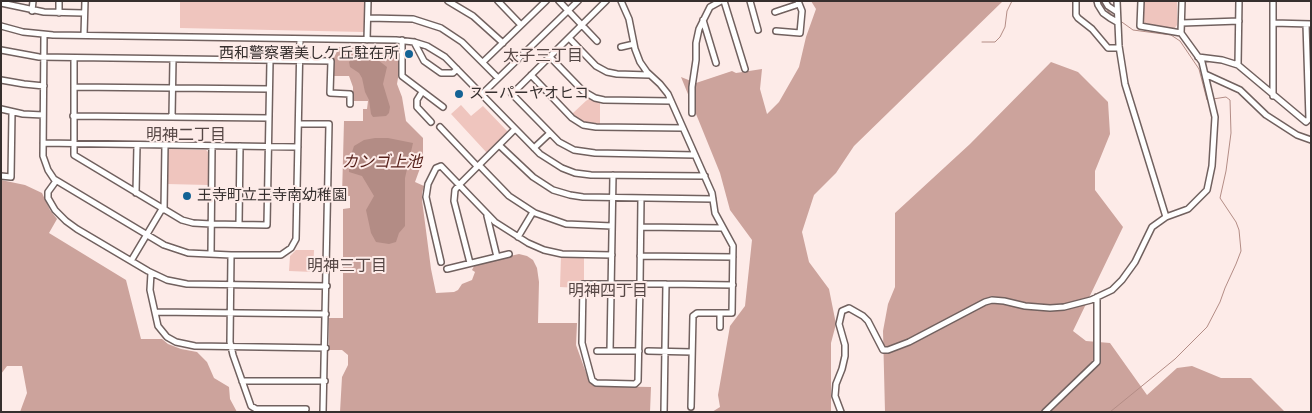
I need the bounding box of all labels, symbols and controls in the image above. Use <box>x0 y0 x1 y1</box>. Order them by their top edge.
place label: 西和警察署美しケ丘駐在所 <box>219 45 399 63</box>
district label: 太子三丁目 <box>503 47 583 67</box>
marker: 西和警察署美しケ丘駐在所 <box>403 48 415 60</box>
place label: スーパーヤオヒコ <box>469 85 589 103</box>
marker: スーパーヤオヒコ <box>453 88 465 100</box>
district label: 明神二丁目 <box>146 126 226 146</box>
water label: カンゴ上池 <box>342 153 422 173</box>
place label: 王寺町立王寺南幼稚園 <box>197 187 347 205</box>
marker: 王寺町立王寺南幼稚園 <box>181 190 193 202</box>
district label: 明神三丁目 <box>307 257 387 277</box>
district label: 明神四丁目 <box>568 282 648 302</box>

